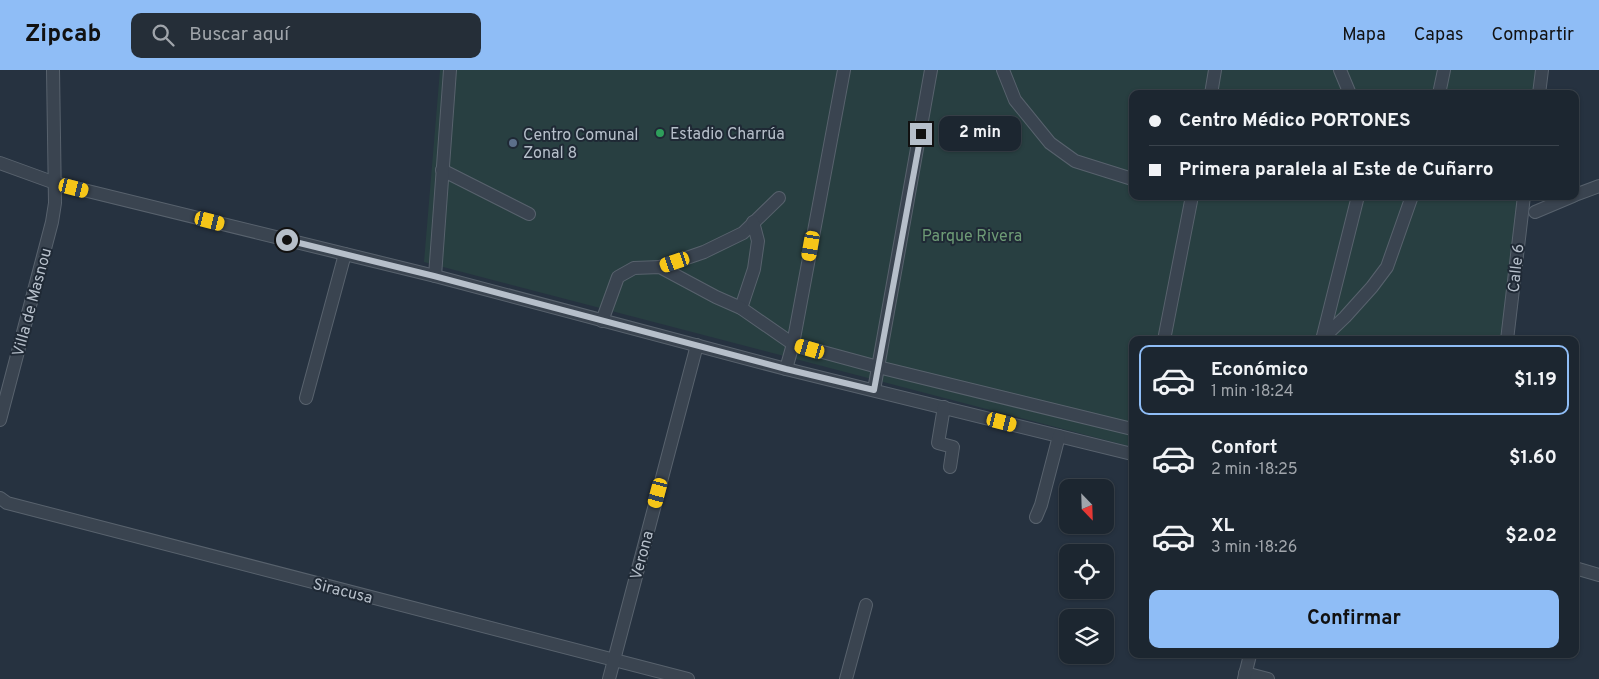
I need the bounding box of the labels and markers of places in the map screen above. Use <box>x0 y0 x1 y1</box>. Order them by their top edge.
place label: Estadio Charrúa <box>670 125 785 145</box>
place label: Centro Comunal Zonal 8 <box>523 126 639 164</box>
marker: Estadio Charrúa <box>654 127 666 139</box>
marker: Centro Comunal Zonal 8 <box>507 137 519 149</box>

